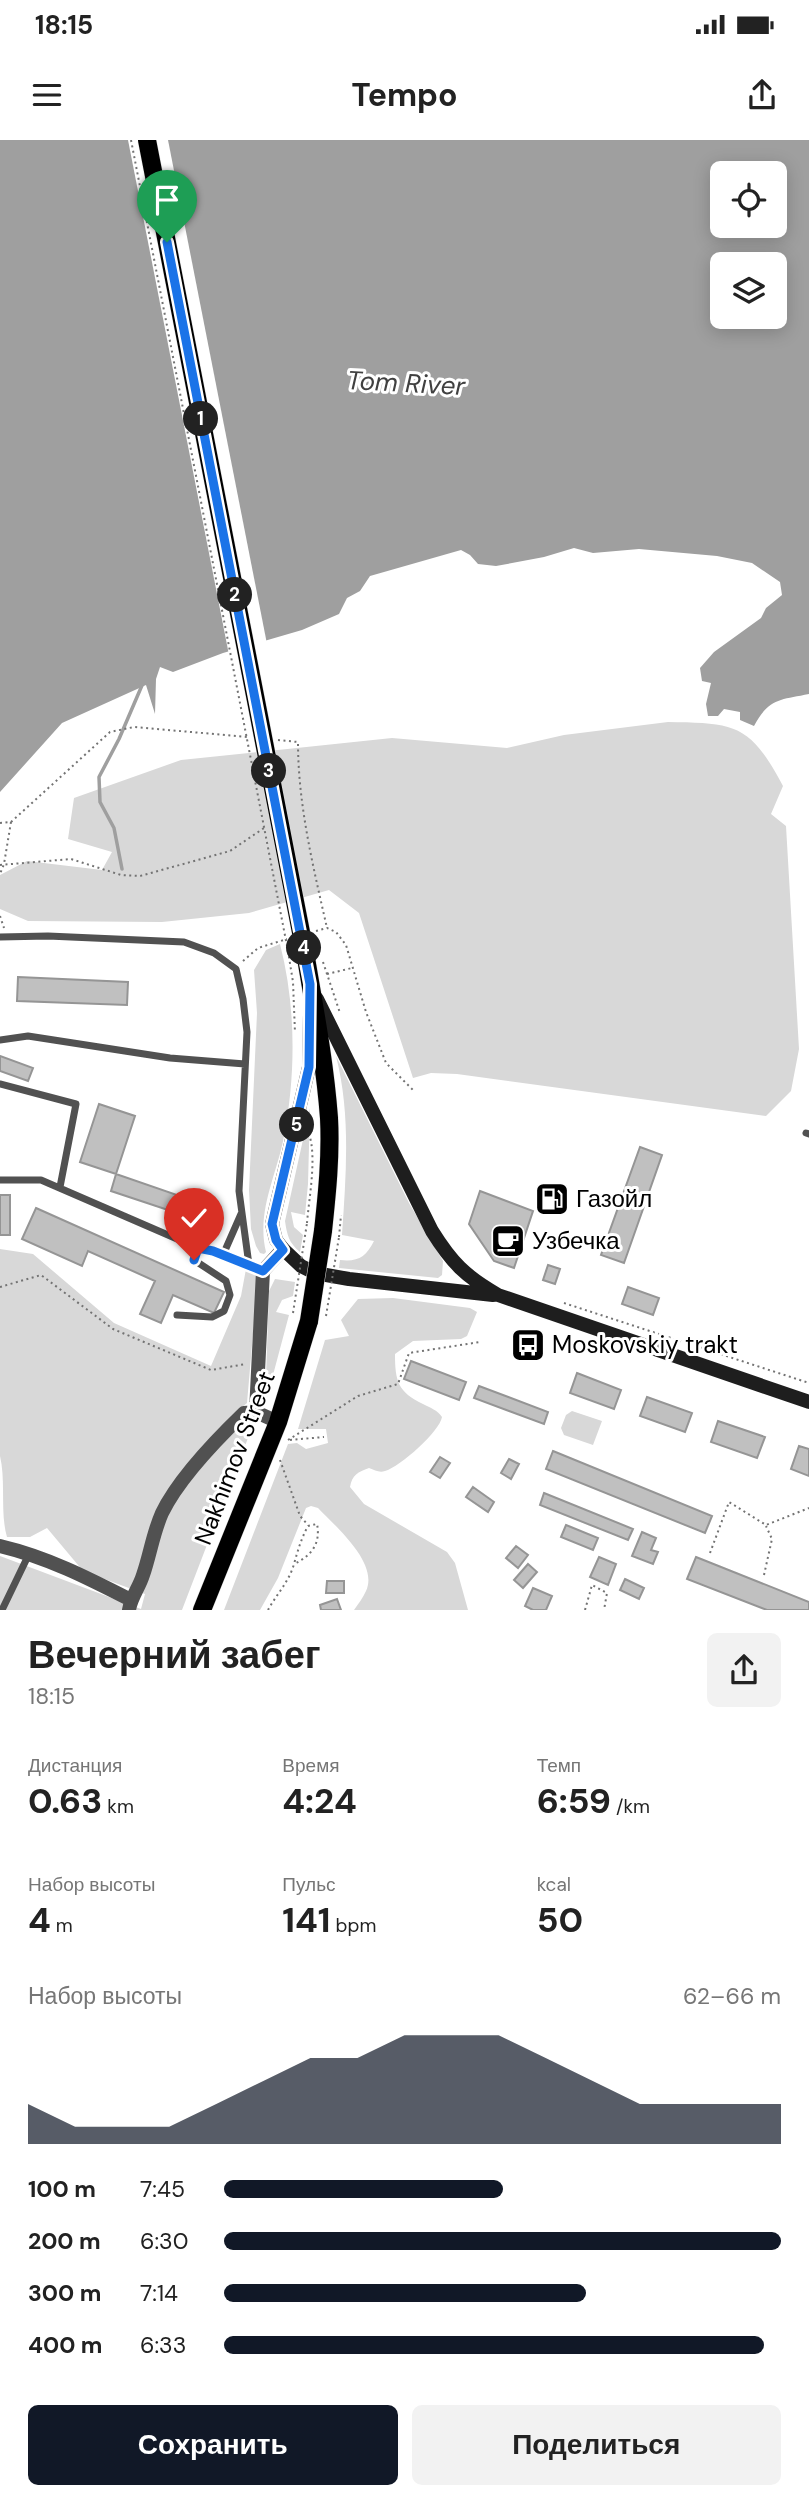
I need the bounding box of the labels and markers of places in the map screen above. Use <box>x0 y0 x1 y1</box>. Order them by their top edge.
pin <box>137 170 197 242</box>
pin: 1 <box>184 402 218 436</box>
pin: 2 <box>218 578 252 612</box>
pin: 3 <box>252 754 286 788</box>
pin: 4 <box>286 930 322 966</box>
pin: 5 <box>280 1108 314 1142</box>
fuel station icon: Газойл <box>533 1180 571 1218</box>
place label: Газойл <box>576 1183 652 1214</box>
pin <box>164 1188 224 1260</box>
cafe icon: Узбечка <box>489 1222 527 1260</box>
place label: Узбечка <box>532 1225 620 1256</box>
bus stop icon: Moskovskiy trakt <box>509 1326 547 1364</box>
place label: Moskovskiy trakt <box>552 1329 738 1360</box>

